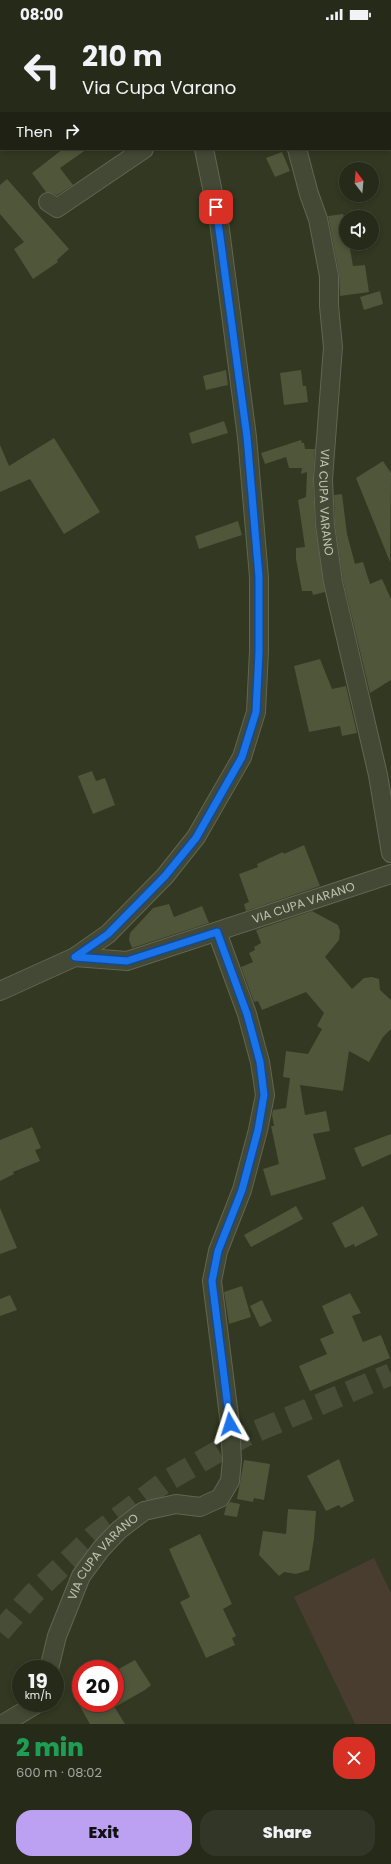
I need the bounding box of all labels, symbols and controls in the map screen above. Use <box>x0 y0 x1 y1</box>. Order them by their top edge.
text: 08:00 <box>20 4 63 25</box>
text: 210 m <box>82 37 162 76</box>
icon: left <box>16 44 68 96</box>
text: Via Cupa Varano <box>82 75 236 100</box>
icon: right <box>61 120 83 142</box>
text: Then <box>16 121 53 142</box>
north arrow <box>339 162 379 202</box>
map controls <box>339 162 379 250</box>
pin <box>199 190 233 224</box>
icon: arrive <box>205 196 227 218</box>
button: sound <box>339 210 379 250</box>
street label: VIA CUPA VARANO <box>315 448 338 557</box>
street label: VIA CUPA VARANO <box>250 877 357 927</box>
position arrow <box>209 1403 251 1445</box>
street label: VIA CUPA VARANO <box>63 1509 142 1602</box>
speed limit sign: 20 <box>72 1660 124 1712</box>
text: 19 <box>28 1667 48 1695</box>
text: km/h <box>25 1688 51 1703</box>
text: 2 min <box>16 1731 84 1764</box>
button: close <box>333 1737 375 1779</box>
text: 600 m · 08:02 <box>16 1763 102 1782</box>
button: Exit <box>16 1810 192 1856</box>
button: Share <box>200 1810 375 1856</box>

